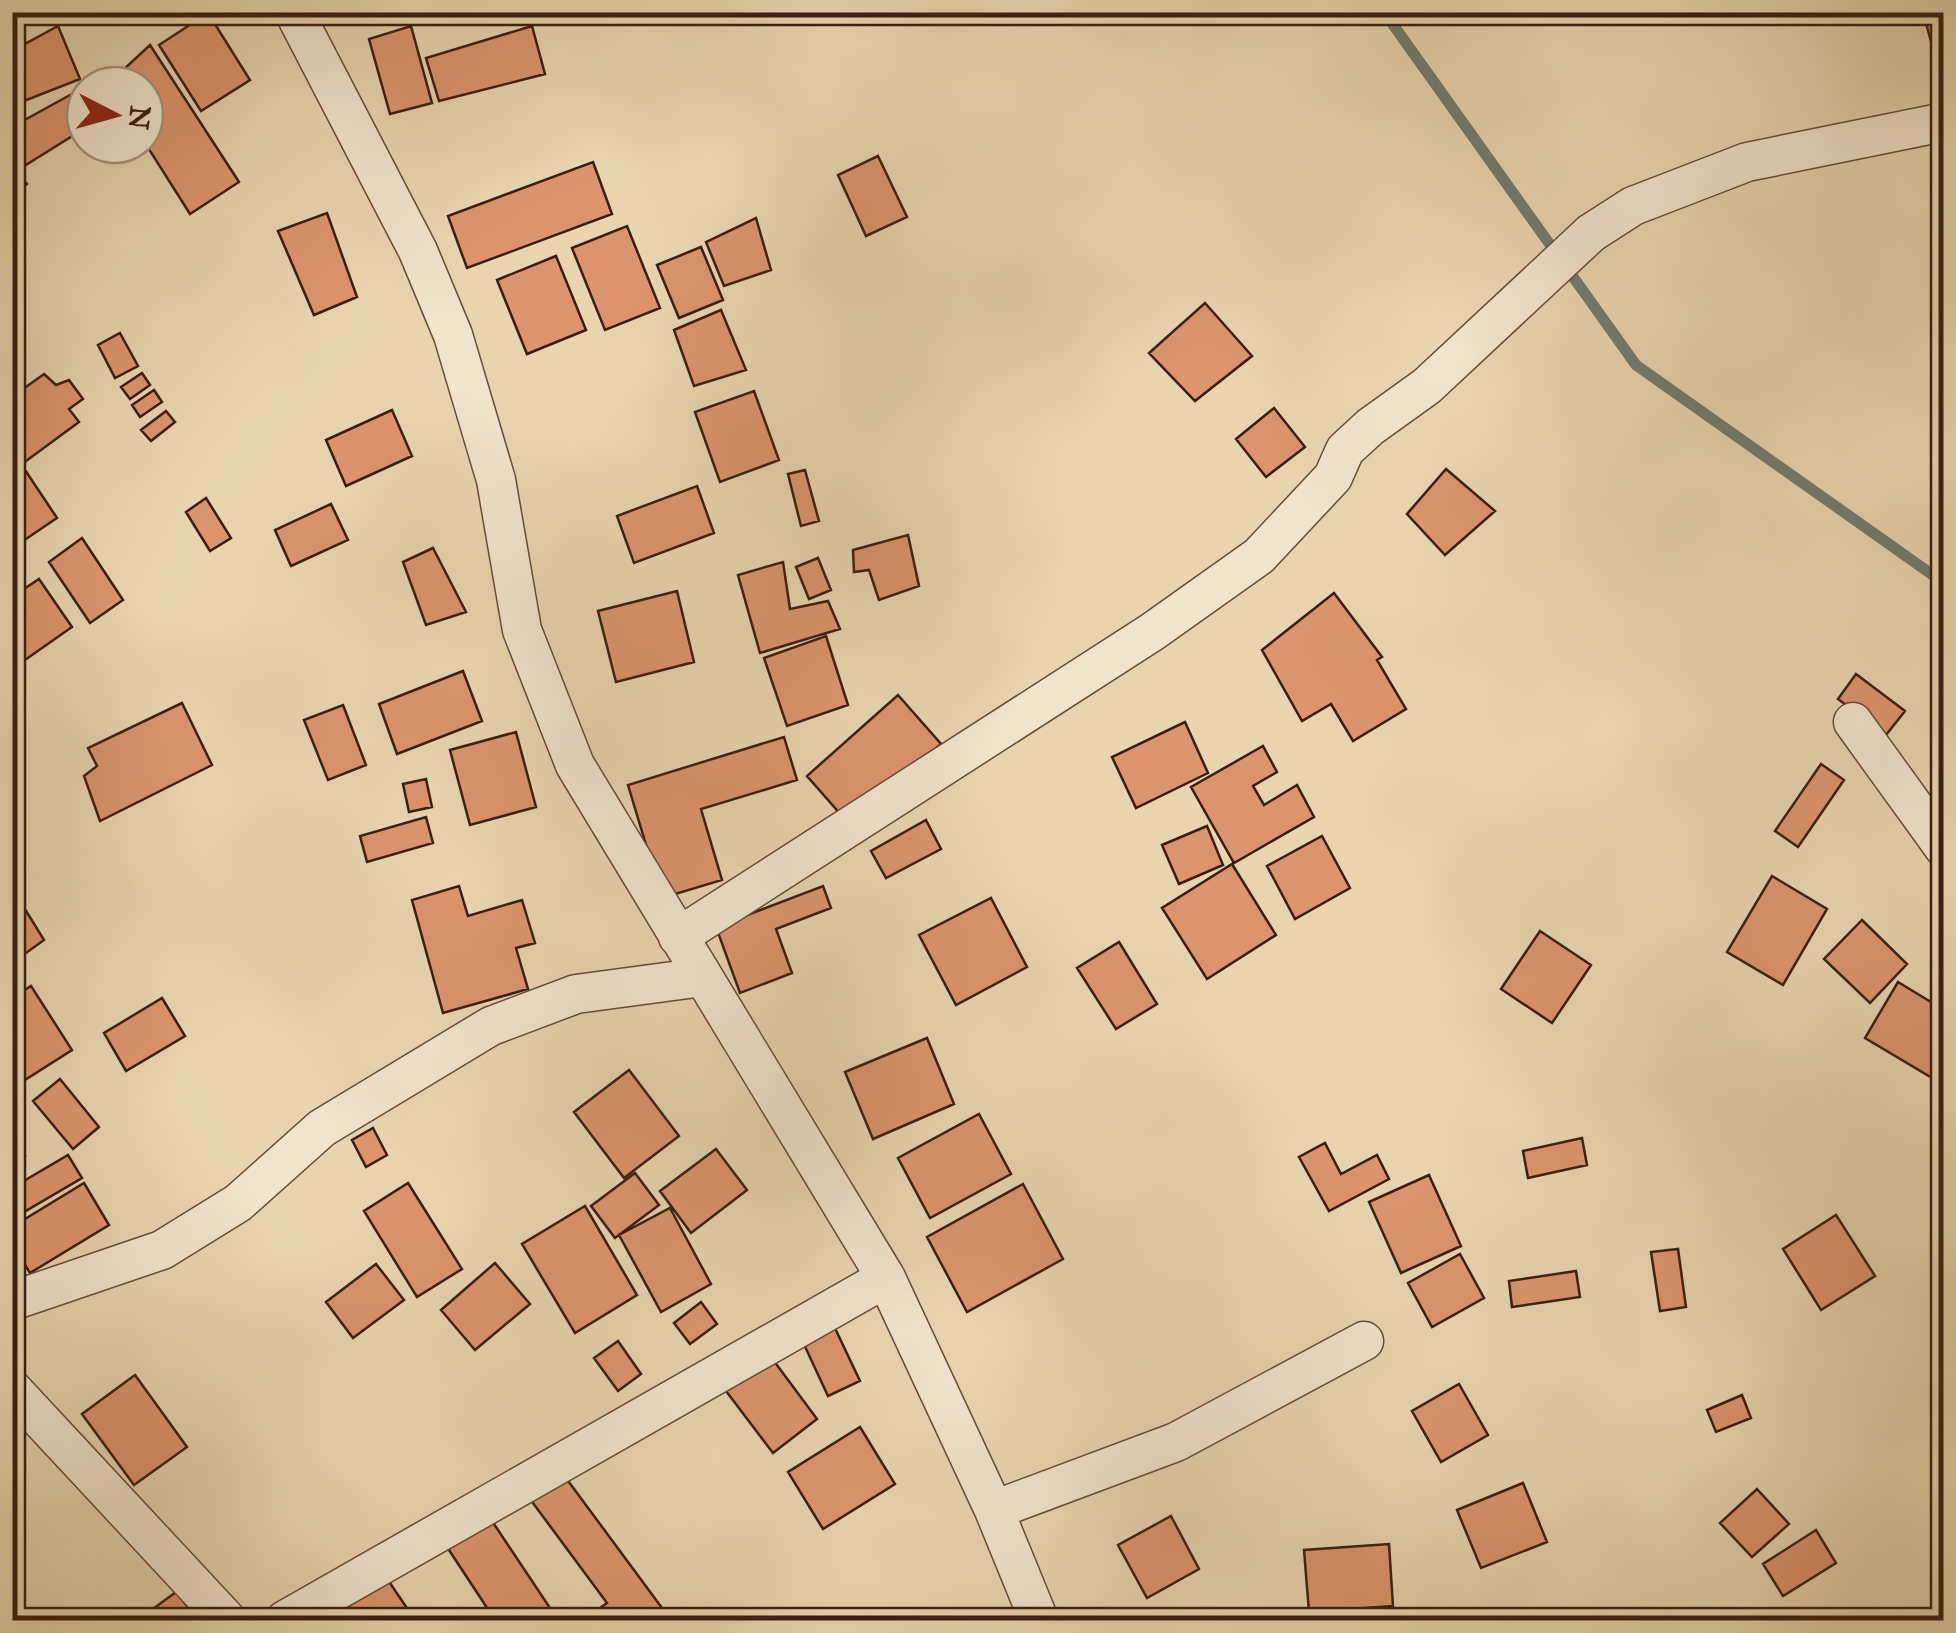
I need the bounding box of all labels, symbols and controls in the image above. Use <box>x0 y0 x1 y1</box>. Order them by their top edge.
north arrow <box>65 65 165 165</box>
text: N <box>121 104 158 131</box>

